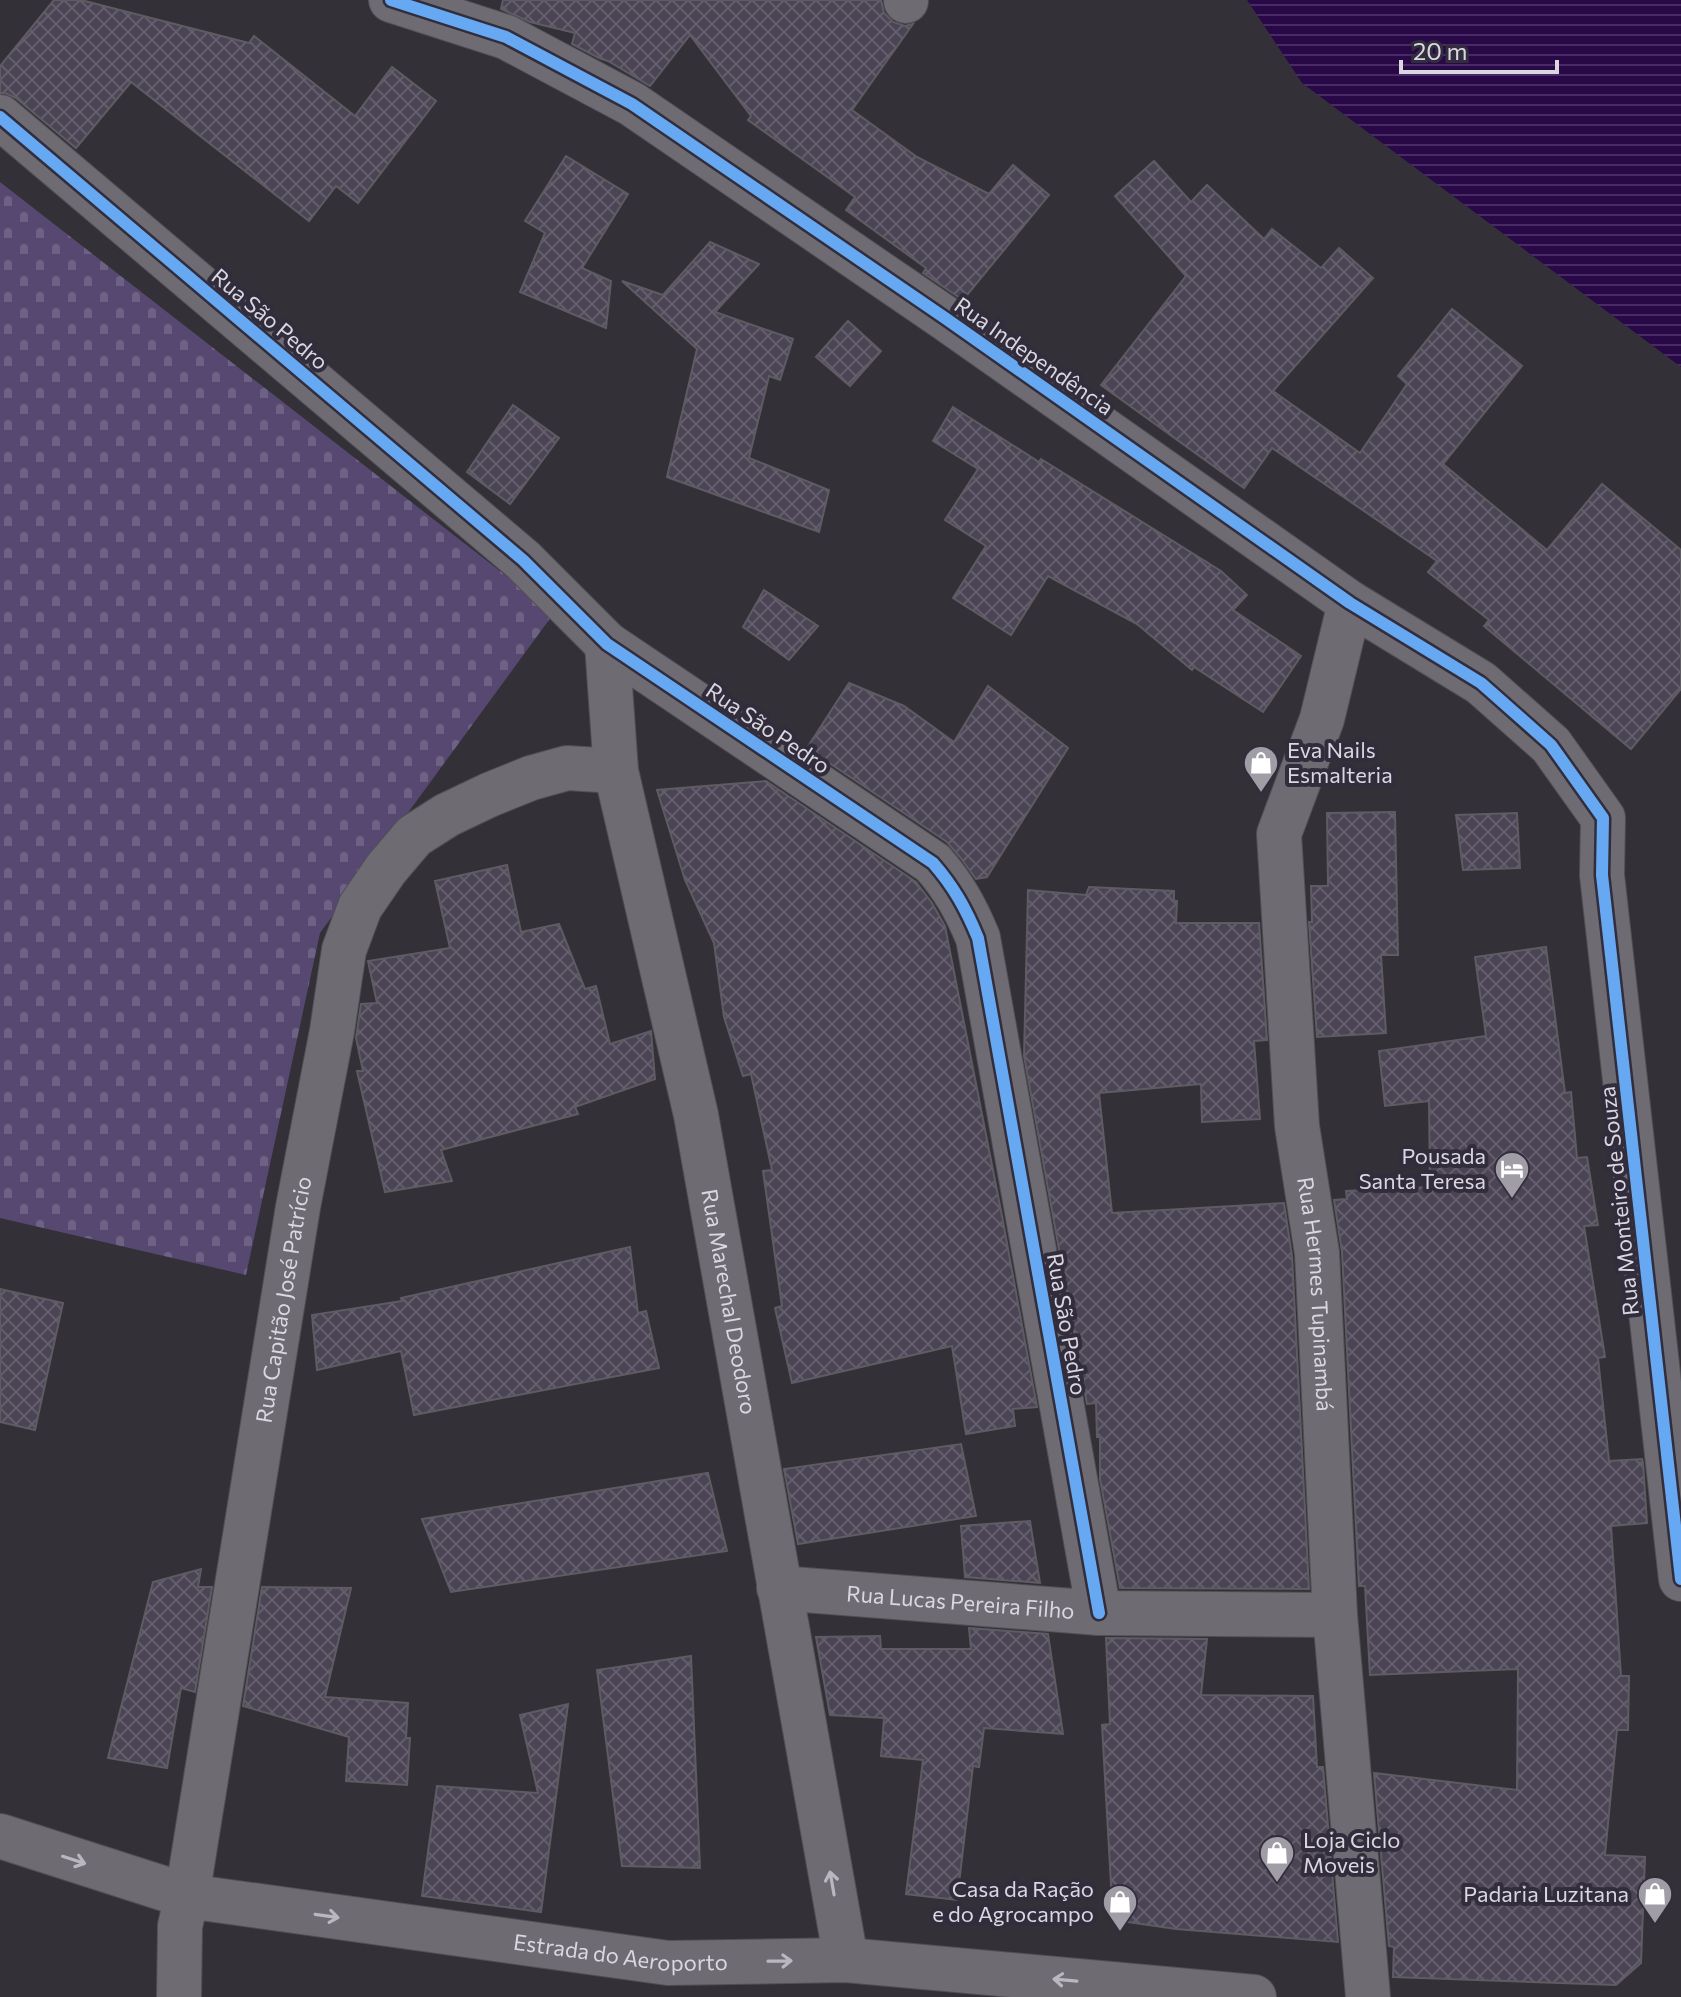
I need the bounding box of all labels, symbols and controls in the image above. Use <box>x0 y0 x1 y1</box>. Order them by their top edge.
scale bar <box>1401 24 1557 74</box>
text: 20 m <box>1413 36 1467 65</box>
street label: Rua São Pedro <box>207 262 334 375</box>
street label: Rua Independência <box>950 291 1119 421</box>
street label: Rua São Pedro <box>701 676 835 779</box>
place label: Eva Nails Esmalteria <box>1287 736 1393 788</box>
shop icon: Eva Nails Esmalteria <box>1242 744 1280 794</box>
street label: Rua Monteiro de Souza <box>1593 1085 1644 1317</box>
place label: Pousada Santa Teresa <box>1359 1142 1486 1194</box>
hotel icon: Pousada Santa Teresa <box>1493 1150 1531 1200</box>
street label: Rua Capitão José Patrício <box>249 1174 317 1425</box>
street label: Rua Hermes Tupinambá <box>1292 1175 1339 1412</box>
street label: Rua Marechal Deodoro <box>696 1187 763 1416</box>
street label: Rua São Pedro <box>1042 1251 1093 1397</box>
street label: Rua Lucas Pereira Filho <box>845 1579 1076 1624</box>
place label: Loja Ciclo Moveis <box>1303 1826 1400 1878</box>
shop icon: Loja Ciclo Moveis <box>1258 1834 1296 1884</box>
one-way arrow <box>61 1853 87 1868</box>
one-way arrow <box>824 1871 839 1897</box>
place label: Casa da Ração e do Agrocampo <box>932 1875 1094 1927</box>
shop icon: Padaria Luzitana <box>1636 1875 1674 1925</box>
place label: Padaria Luzitana <box>1463 1880 1629 1907</box>
shop icon: Casa da Ração e do Agrocampo <box>1101 1883 1139 1933</box>
one-way arrow <box>313 1908 340 1923</box>
street label: Estrada do Aeroporto <box>512 1928 728 1976</box>
one-way arrow <box>766 1953 793 1969</box>
one-way arrow <box>1052 1972 1078 1987</box>

